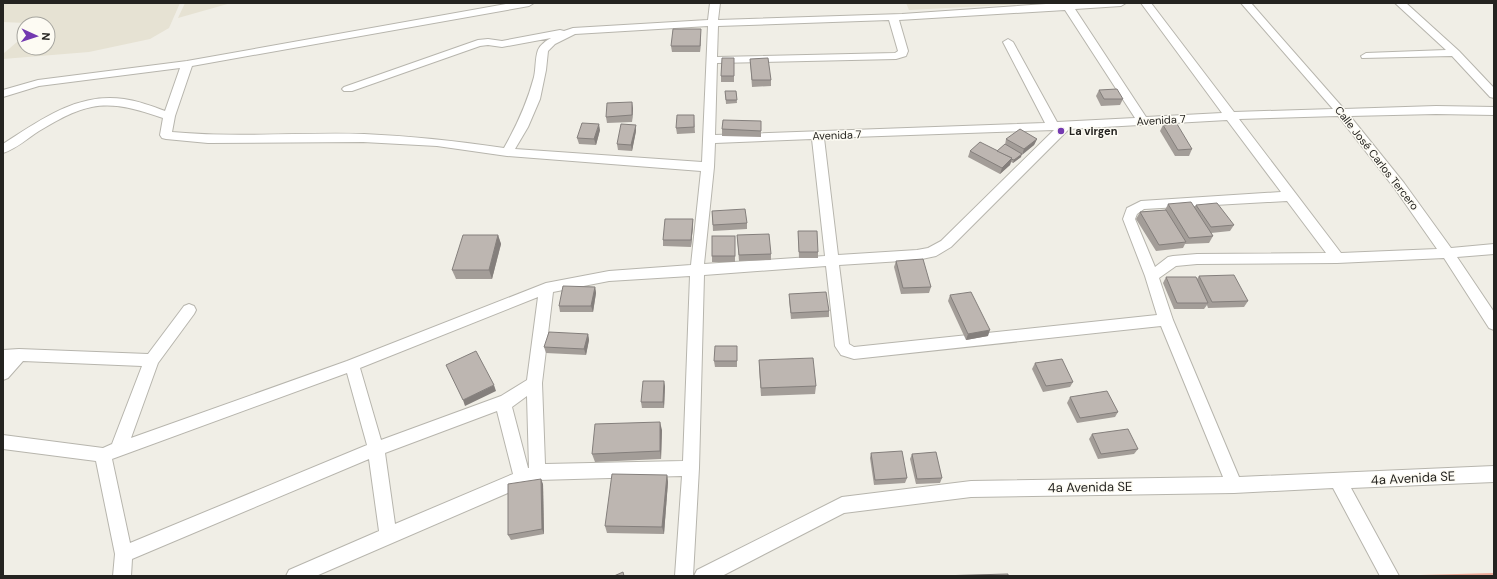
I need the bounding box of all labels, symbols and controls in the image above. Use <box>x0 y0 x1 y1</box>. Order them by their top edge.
north arrow <box>16 16 56 56</box>
text: N <box>39 32 53 41</box>
street label: Calle José Carlos Tercero <box>1332 103 1422 213</box>
street label: Avenida 7 <box>1136 112 1186 128</box>
place label: La virgen <box>1069 124 1118 138</box>
marker: La virgen <box>1056 126 1066 136</box>
street label: Avenida 7 <box>812 127 862 143</box>
street label: 4a Avenida SE <box>1370 467 1456 489</box>
street label: 4a Avenida SE <box>1048 478 1132 496</box>

